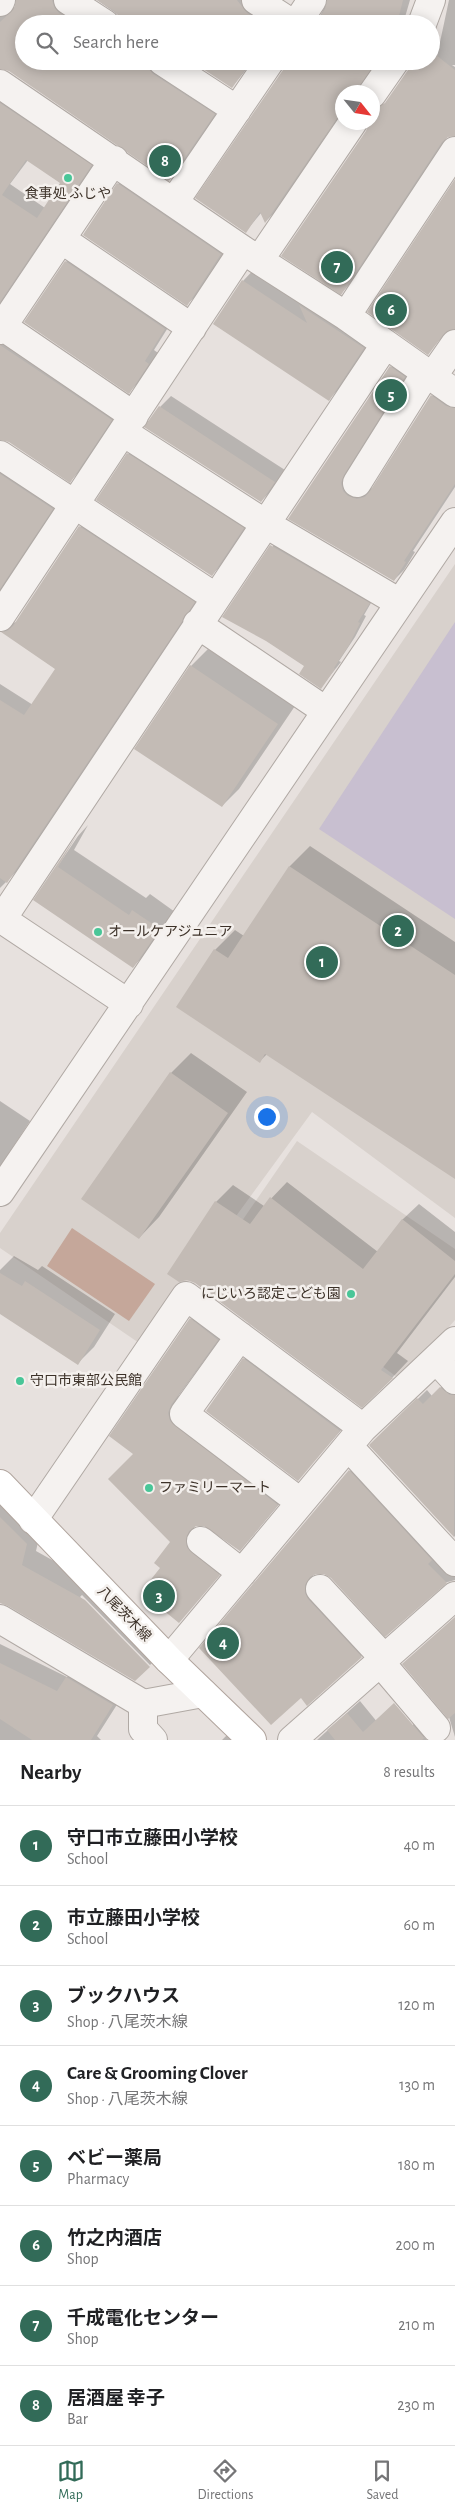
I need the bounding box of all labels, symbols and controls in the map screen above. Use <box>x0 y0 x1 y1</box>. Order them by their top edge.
search box <box>15 15 440 70</box>
icon: search <box>33 29 61 57</box>
text: Search here <box>73 33 159 52</box>
north arrow <box>335 85 380 130</box>
pin: 8 <box>149 142 181 180</box>
marker: 食事処 ふじや <box>62 172 74 184</box>
place label: 食事処 ふじや <box>25 186 111 201</box>
pin: 7 <box>321 248 353 286</box>
pin: 6 <box>375 291 407 329</box>
pin: 5 <box>375 376 407 414</box>
pin: 2 <box>382 912 414 950</box>
place label: オールケアジュニア <box>108 924 232 939</box>
marker: オールケアジュニア <box>92 926 104 938</box>
pin: 1 <box>306 943 338 981</box>
your location <box>254 1104 280 1130</box>
place label: にじいろ認定こども園 <box>201 1286 341 1301</box>
marker: にじいろ認定こども園 <box>345 1288 357 1300</box>
place label: 守口市東部公民館 <box>30 1373 142 1388</box>
marker: 守口市東部公民館 <box>14 1375 26 1387</box>
place label: ファミリーマート <box>159 1481 271 1495</box>
marker: ファミリーマート <box>143 1482 155 1494</box>
pin: 3 <box>143 1577 175 1615</box>
street label: 八尾茨木線 <box>95 1583 154 1644</box>
pin: 4 <box>207 1624 239 1662</box>
text: Nearby <box>20 1762 81 1783</box>
text: 8 results <box>383 1764 435 1780</box>
text: 守口市立藤田小学校 <box>67 1829 238 1848</box>
text: 1 <box>33 1837 39 1853</box>
text: 40 m <box>403 1837 435 1853</box>
text: School <box>67 1851 108 1867</box>
text: 市立藤田小学校 <box>67 1909 200 1928</box>
text: 2 <box>32 1917 40 1933</box>
text: 60 m <box>404 1917 435 1933</box>
text: School <box>67 1931 108 1947</box>
text: ブックハウス <box>67 1987 180 2006</box>
text: 3 <box>33 1997 39 2013</box>
text: 120 m <box>398 1997 435 2013</box>
text: Shop · 八尾茨木線 <box>67 2014 188 2030</box>
text: Care & Grooming Clover <box>67 2064 248 2083</box>
text: 4 <box>32 2077 40 2093</box>
text: 130 m <box>399 2077 435 2093</box>
text: Shop · 八尾茨木線 <box>67 2091 188 2107</box>
text: ベビー薬局 <box>67 2149 162 2168</box>
text: 5 <box>33 2157 39 2173</box>
text: 180 m <box>398 2157 435 2173</box>
text: Pharmacy <box>67 2171 129 2187</box>
text: 竹之内酒店 <box>67 2229 162 2248</box>
text: 6 <box>32 2237 40 2253</box>
text: 200 m <box>395 2237 435 2253</box>
text: Shop <box>67 2251 99 2267</box>
text: 千成電化センター <box>67 2309 219 2328</box>
text: 7 <box>33 2317 39 2333</box>
text: 210 m <box>398 2317 435 2333</box>
text: Shop <box>67 2331 99 2347</box>
text: 居酒屋 幸子 <box>67 2389 165 2408</box>
text: 8 <box>32 2397 40 2413</box>
text: 230 m <box>397 2397 435 2413</box>
text: Bar <box>67 2411 88 2427</box>
tab: Map <box>57 2457 85 2504</box>
tab: Directions <box>198 2457 253 2504</box>
tab: Saved <box>366 2457 398 2504</box>

